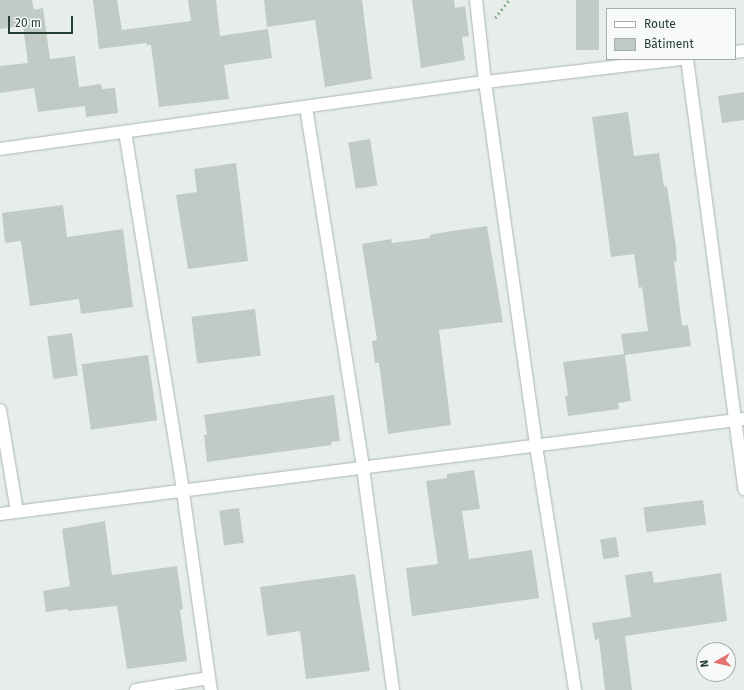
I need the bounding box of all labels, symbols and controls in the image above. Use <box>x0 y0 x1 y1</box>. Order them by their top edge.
scale bar <box>10 8 75 34</box>
legend <box>606 8 736 60</box>
text: 20 m <box>15 16 41 30</box>
text: Route <box>644 17 676 31</box>
text: Bâtiment <box>644 37 694 51</box>
north arrow <box>696 642 736 682</box>
text: N <box>698 659 712 668</box>

